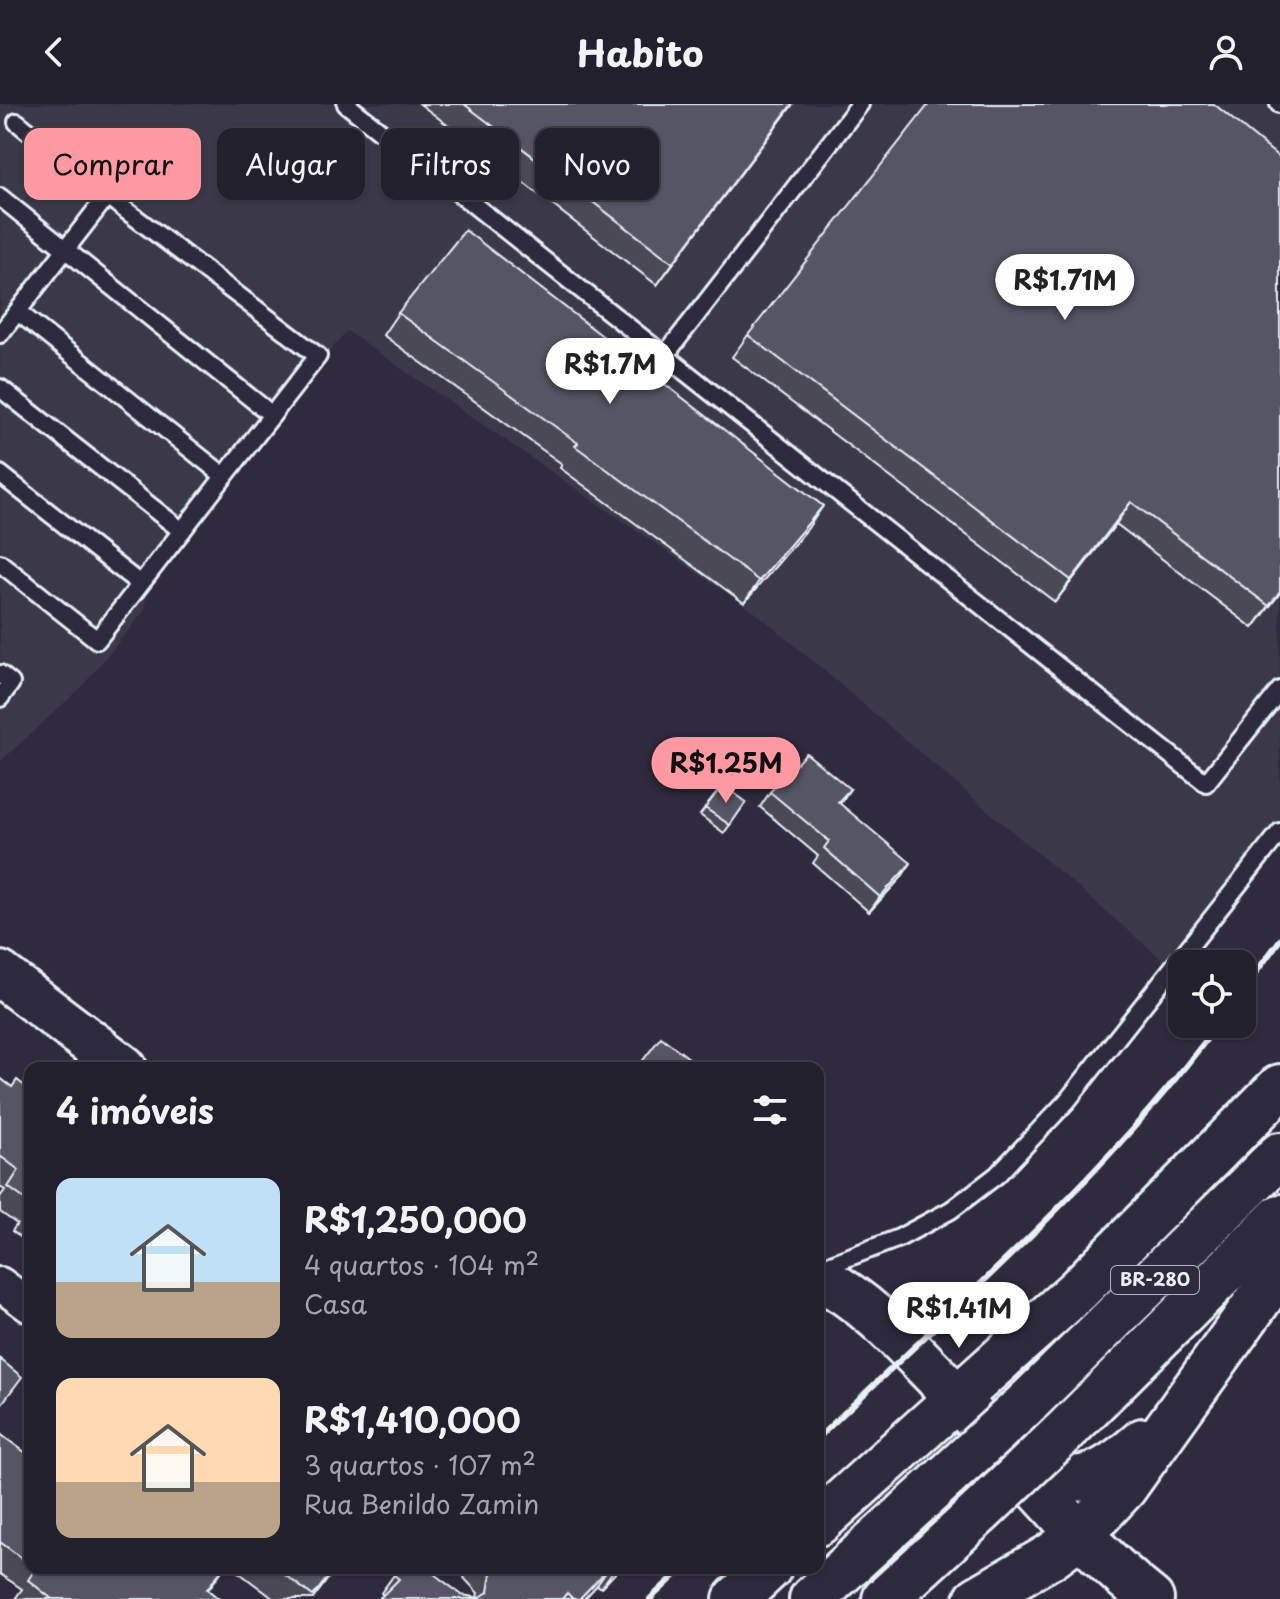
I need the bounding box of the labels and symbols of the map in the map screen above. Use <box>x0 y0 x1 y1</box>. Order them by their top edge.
pin: R$1.71M <box>991 254 1139 322</box>
pin: R$1.7M <box>545 338 675 406</box>
pin: R$1.25M <box>652 737 800 805</box>
road number: BR-280 <box>1111 1266 1199 1294</box>
pin: R$1.41M <box>885 1282 1033 1350</box>

